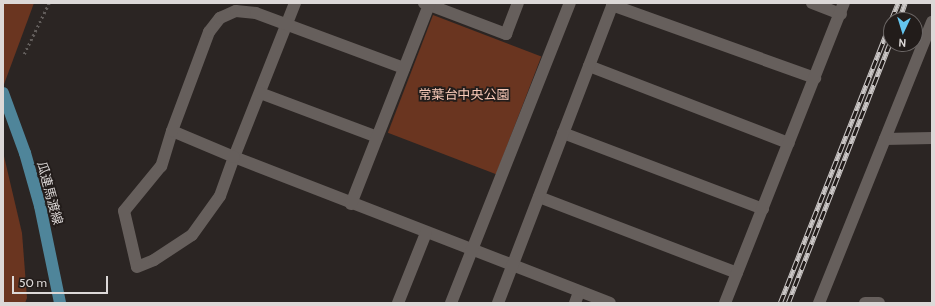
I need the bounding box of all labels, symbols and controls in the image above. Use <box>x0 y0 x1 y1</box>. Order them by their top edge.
north arrow <box>883 12 923 52</box>
text: N <box>898 36 907 50</box>
park label: 常葉台中央公園 <box>419 86 509 102</box>
street label: 瓜連馬渡線 <box>34 160 66 226</box>
scale bar <box>14 268 110 294</box>
text: 50 m <box>19 275 47 290</box>

